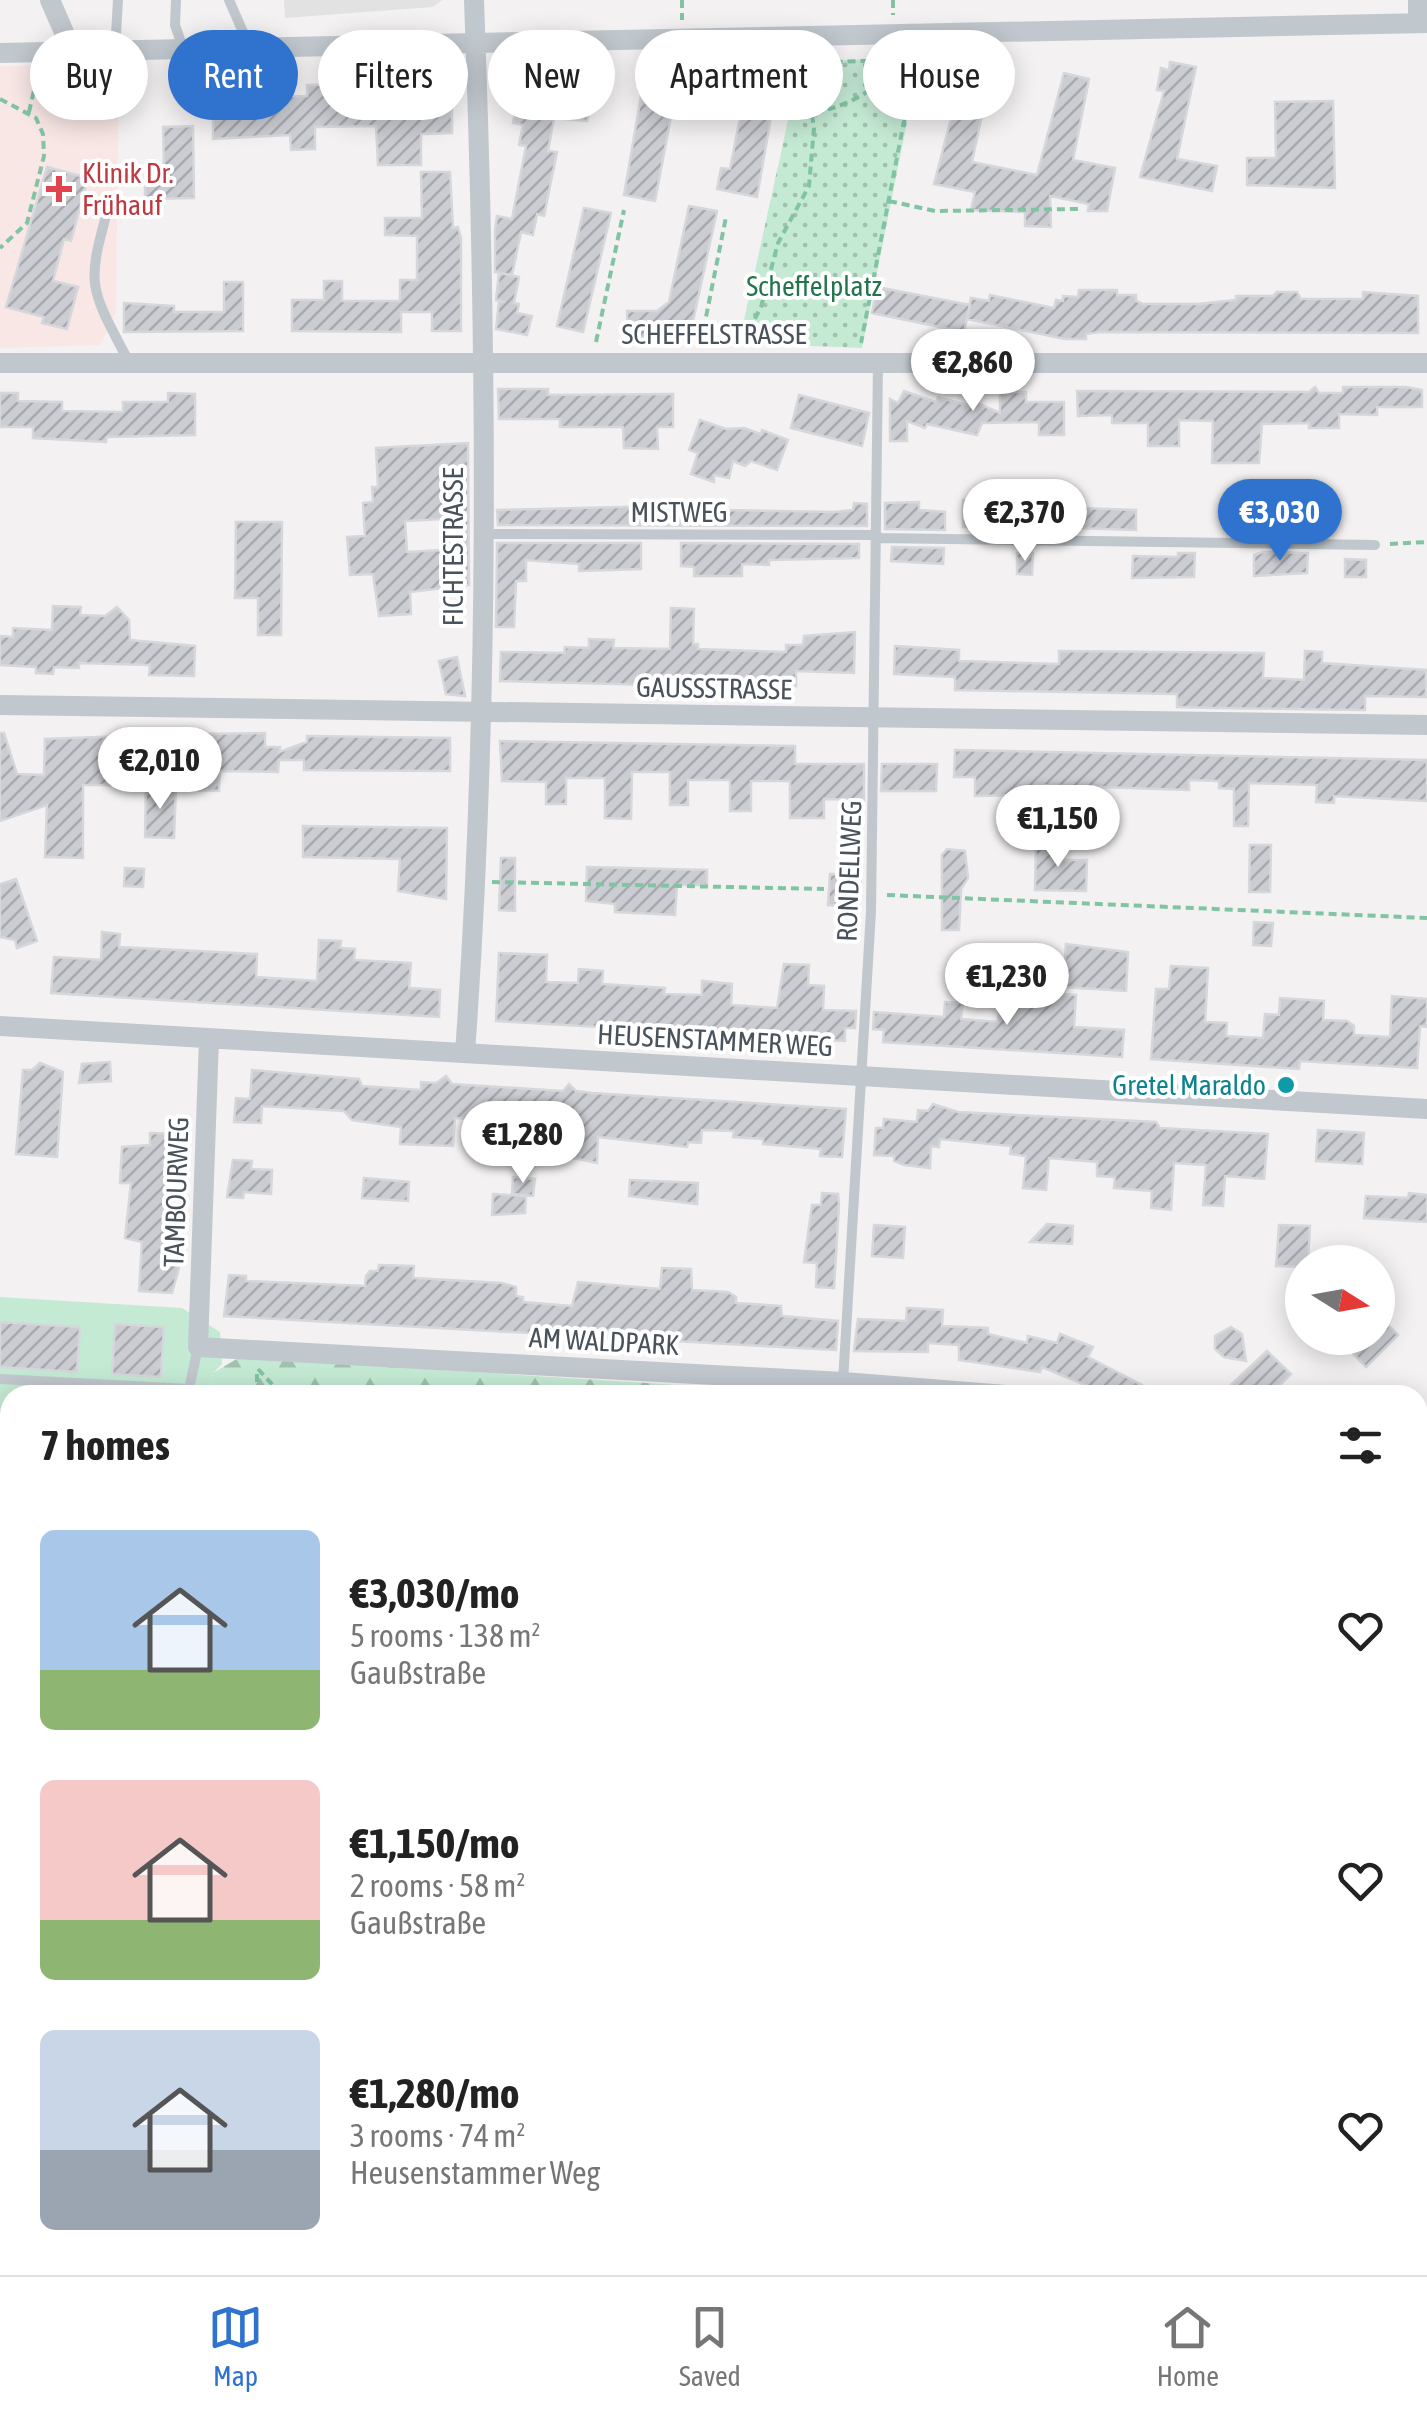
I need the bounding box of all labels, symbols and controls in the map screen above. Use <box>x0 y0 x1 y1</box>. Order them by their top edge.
chip: Buy <box>30 30 148 120</box>
chip: Rent <box>168 30 298 120</box>
chip: Filters <box>318 30 468 120</box>
chip: New <box>488 30 615 120</box>
chip: Apartment <box>635 30 843 120</box>
chip: House <box>863 30 1015 120</box>
place label: Klinik Dr. Frühauf <box>82 157 174 221</box>
marker: Klinik Dr. Frühauf <box>46 176 72 202</box>
park label: Scheffelplatz <box>746 270 882 302</box>
street label: SCHEFFELSTRASSE <box>621 318 807 350</box>
pin: €2,860 <box>892 329 1054 414</box>
text: €2,860 <box>933 343 1013 380</box>
street label: FICHTESTRASSE <box>437 468 469 626</box>
pin: €2,370 <box>944 479 1106 564</box>
pin: €3,030 <box>1199 479 1361 564</box>
text: €2,370 <box>985 493 1065 530</box>
text: €3,030 <box>1240 493 1320 530</box>
street label: MISTWEG <box>630 496 728 528</box>
street label: GAUSSSTRASSE <box>636 671 792 705</box>
pin: €2,010 <box>79 727 241 812</box>
text: €2,010 <box>120 741 200 778</box>
pin: €1,150 <box>977 785 1139 870</box>
text: €1,150 <box>1018 799 1098 836</box>
street label: RONDELLWEG <box>831 800 867 942</box>
pin: €1,230 <box>926 943 1088 1028</box>
text: €1,230 <box>967 957 1047 994</box>
street label: HEUSENSTAMMER WEG <box>596 1018 834 1062</box>
place label: Gretel Maraldo <box>1112 1069 1266 1101</box>
marker: Gretel Maraldo <box>1275 1074 1297 1096</box>
pin: €1,280 <box>442 1101 604 1186</box>
text: €1,280 <box>483 1115 563 1152</box>
street label: TAMBOURWEG <box>157 1116 195 1268</box>
north arrow <box>1285 1245 1395 1355</box>
map controls <box>1285 1245 1395 1355</box>
street label: AM WALDPARK <box>528 1321 680 1361</box>
icon: filters <box>1333 1418 1388 1473</box>
text: 7 homes <box>40 1421 170 1469</box>
text: €3,030/mo <box>350 1569 520 1617</box>
icon: home <box>120 1570 240 1690</box>
icon: heart <box>1333 1603 1388 1658</box>
text: 5 rooms · 138 m² <box>350 1617 540 1654</box>
text: Gaußstraße <box>350 1654 486 1691</box>
text: €1,150/mo <box>350 1819 520 1867</box>
icon: home <box>120 1820 240 1940</box>
icon: heart <box>1333 1853 1388 1908</box>
text: 2 rooms · 58 m² <box>350 1867 525 1904</box>
text: Gaußstraße <box>350 1904 486 1941</box>
text: €1,280/mo <box>350 2069 520 2117</box>
icon: home <box>120 2070 240 2190</box>
icon: heart <box>1333 2103 1388 2158</box>
text: 3 rooms · 74 m² <box>350 2117 525 2154</box>
text: Heusenstammer Weg <box>350 2154 600 2191</box>
tab: Map <box>208 2300 263 2392</box>
tab: Saved <box>679 2300 741 2392</box>
tab: Home <box>1157 2300 1219 2392</box>

